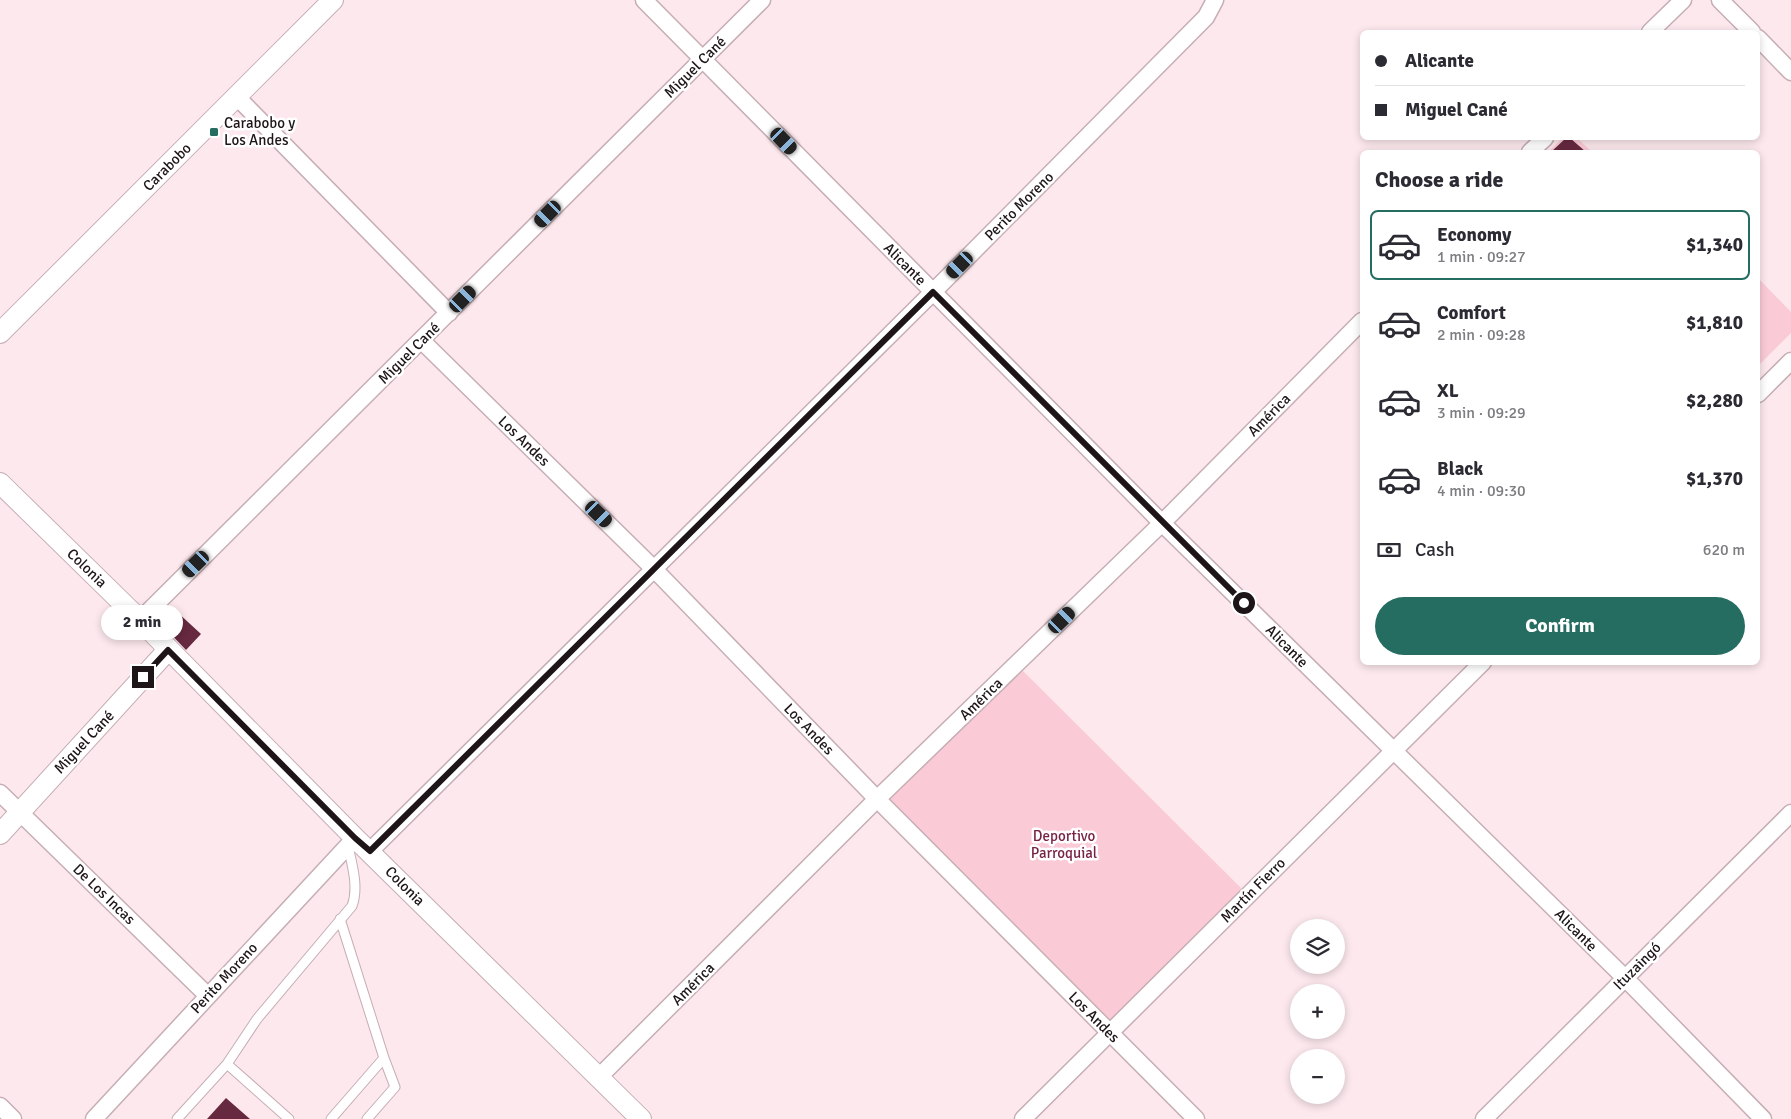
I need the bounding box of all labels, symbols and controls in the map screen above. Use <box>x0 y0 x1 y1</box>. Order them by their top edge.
street label: Miguel Cané <box>660 32 730 102</box>
text: Alicante <box>1405 49 1474 73</box>
text: Miguel Cané <box>1405 98 1508 122</box>
place label: Carabobo y Los Andes <box>224 114 295 149</box>
car <box>768 125 799 157</box>
marker: Carabobo y Los Andes <box>208 126 220 138</box>
street label: Carabobo <box>139 139 195 195</box>
text: Choose a ride <box>1375 166 1503 193</box>
street label: Perito Moreno <box>981 168 1057 244</box>
car <box>532 198 563 230</box>
icon: car <box>1377 223 1422 268</box>
text: Economy <box>1437 223 1511 247</box>
text: $1,340 <box>1686 233 1743 257</box>
street label: Alicante <box>880 239 930 289</box>
text: 1 min · 09:27 <box>1437 247 1526 267</box>
car <box>944 249 975 281</box>
car <box>447 283 478 315</box>
icon: car <box>1377 301 1422 346</box>
text: Comfort <box>1437 301 1506 325</box>
text: $1,810 <box>1686 311 1743 335</box>
street label: Miguel Cané <box>374 318 444 388</box>
text: 2 min · 09:28 <box>1437 325 1526 345</box>
icon: car <box>1377 379 1422 424</box>
text: XL <box>1437 379 1459 403</box>
text: $2,280 <box>1686 389 1743 413</box>
street label: América <box>1244 390 1294 440</box>
text: 3 min · 09:29 <box>1437 403 1526 423</box>
street label: Los Andes <box>495 412 554 470</box>
icon: car <box>1377 457 1422 502</box>
text: Black <box>1437 457 1483 481</box>
text: $1,370 <box>1686 467 1743 491</box>
text: 4 min · 09:30 <box>1437 481 1526 501</box>
car <box>582 498 615 530</box>
icon: cash <box>1375 536 1403 564</box>
text: Cash <box>1415 538 1455 562</box>
text: 620 m <box>1703 540 1745 560</box>
street label: Colonia <box>63 545 111 591</box>
car <box>179 548 212 580</box>
route start <box>1233 592 1255 614</box>
button: Confirm <box>1375 597 1745 655</box>
callout: 2 min <box>102 604 184 640</box>
car <box>1046 604 1078 636</box>
text: 2 min <box>123 612 161 632</box>
street label: Alicante <box>1262 621 1312 671</box>
route end <box>132 666 154 688</box>
street label: América <box>956 674 1006 724</box>
street label: Los Andes <box>780 700 838 759</box>
street label: Miguel Cané <box>50 707 118 777</box>
park label: Deportivo Parroquial <box>1031 827 1097 862</box>
street label: Martín Fierro <box>1217 854 1289 926</box>
street label: De Los Incas <box>69 860 139 928</box>
street label: Colonia <box>381 862 429 910</box>
street label: Alicante <box>1551 905 1601 955</box>
map controls <box>1290 919 1345 1104</box>
button: layers <box>1290 919 1345 974</box>
street label: Ituzaingó <box>1609 938 1665 994</box>
street label: Perito Moreno <box>187 939 261 1017</box>
street label: América <box>668 959 718 1009</box>
button: + <box>1290 984 1345 1039</box>
street label: Los Andes <box>1065 988 1123 1046</box>
button: − <box>1290 1049 1345 1104</box>

